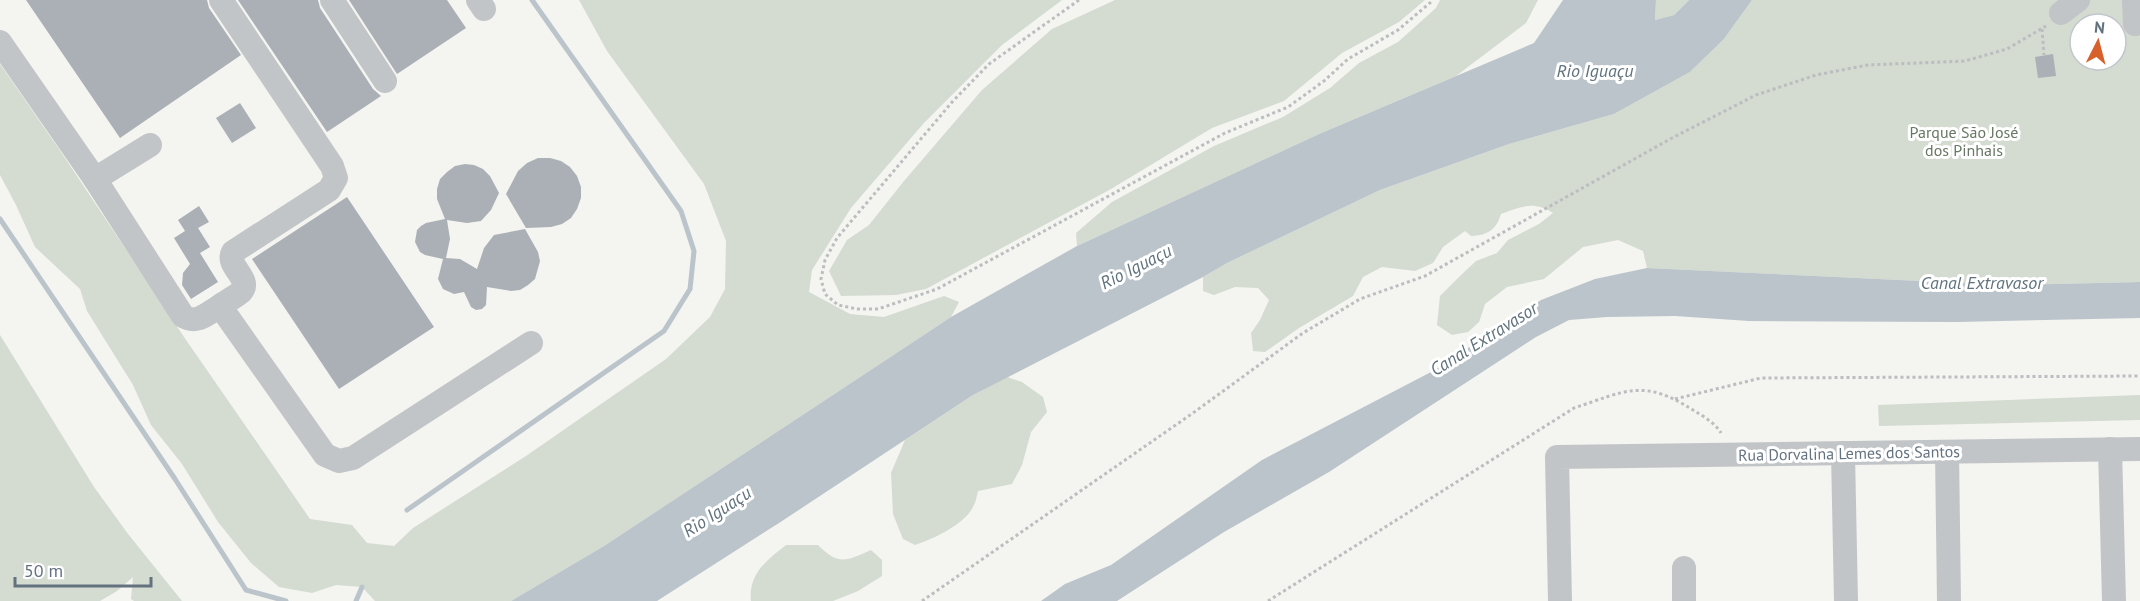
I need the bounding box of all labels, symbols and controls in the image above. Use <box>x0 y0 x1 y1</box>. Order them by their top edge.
north arrow <box>2068 12 2128 72</box>
text: N <box>2093 17 2106 38</box>
water label: Rio Iguaçu <box>1556 59 1634 82</box>
park label: Parque São José dos Pinhais <box>1910 122 2018 160</box>
water label: Rio Iguaçu <box>1096 239 1175 294</box>
water label: Canal Extravasor <box>1921 271 2044 294</box>
water label: Canal Extravasor <box>1426 296 1543 381</box>
street label: Rua Dorvalina Lemes dos Santos <box>1738 441 1960 465</box>
water label: Rio Iguaçu <box>678 481 755 542</box>
scale bar <box>15 550 152 588</box>
text: 50 m <box>24 559 63 582</box>

